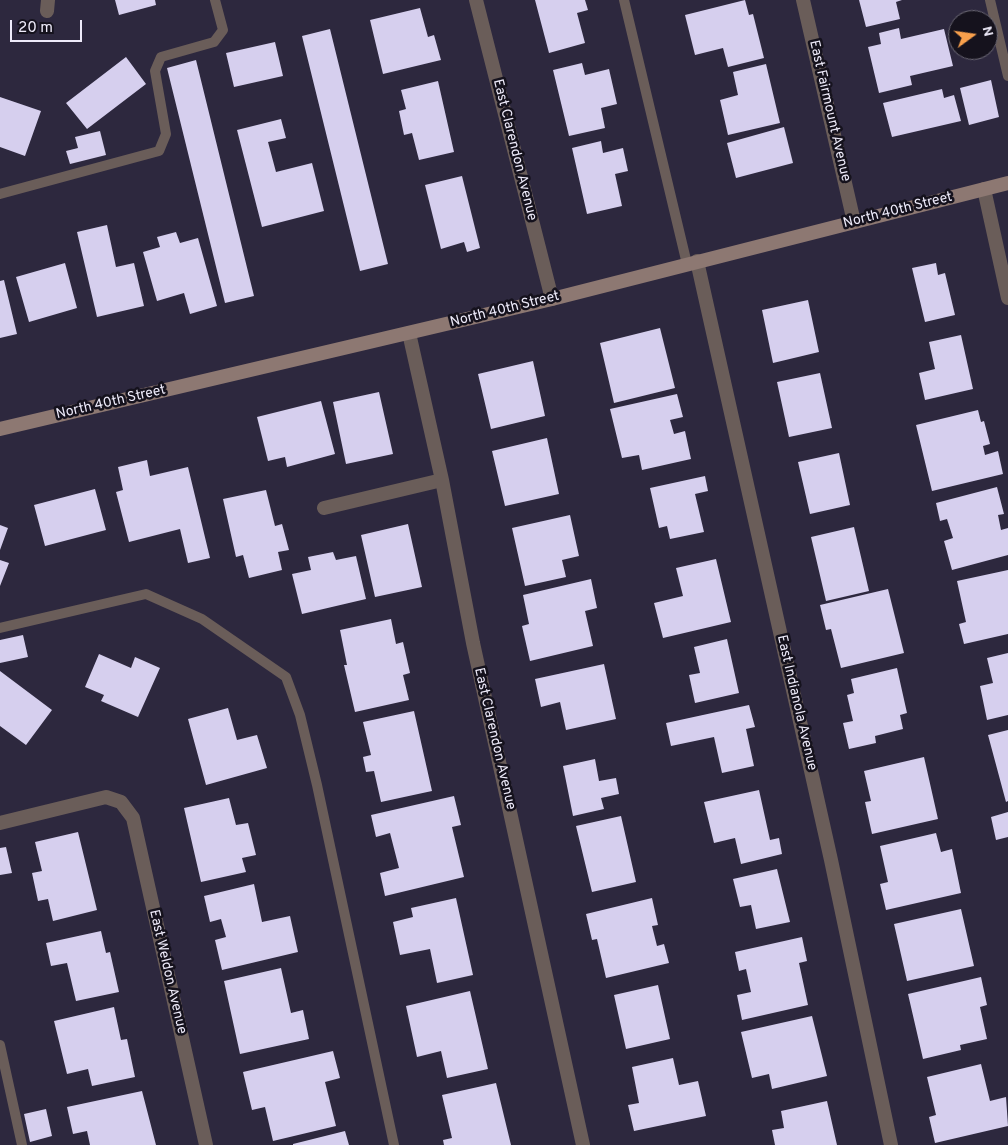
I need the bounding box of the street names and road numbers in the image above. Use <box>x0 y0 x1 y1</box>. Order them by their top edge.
street label: East Fairmount Avenue <box>805 39 853 183</box>
street label: East Clarendon Avenue <box>488 77 540 223</box>
street label: North 40th Street <box>842 189 954 233</box>
street label: North 40th Street <box>449 288 561 332</box>
street label: North 40th Street <box>55 382 167 424</box>
street label: East Indianola Avenue <box>772 634 820 772</box>
street label: East Clarendon Avenue <box>469 666 519 812</box>
street label: East Weldon Avenue <box>145 908 189 1036</box>

